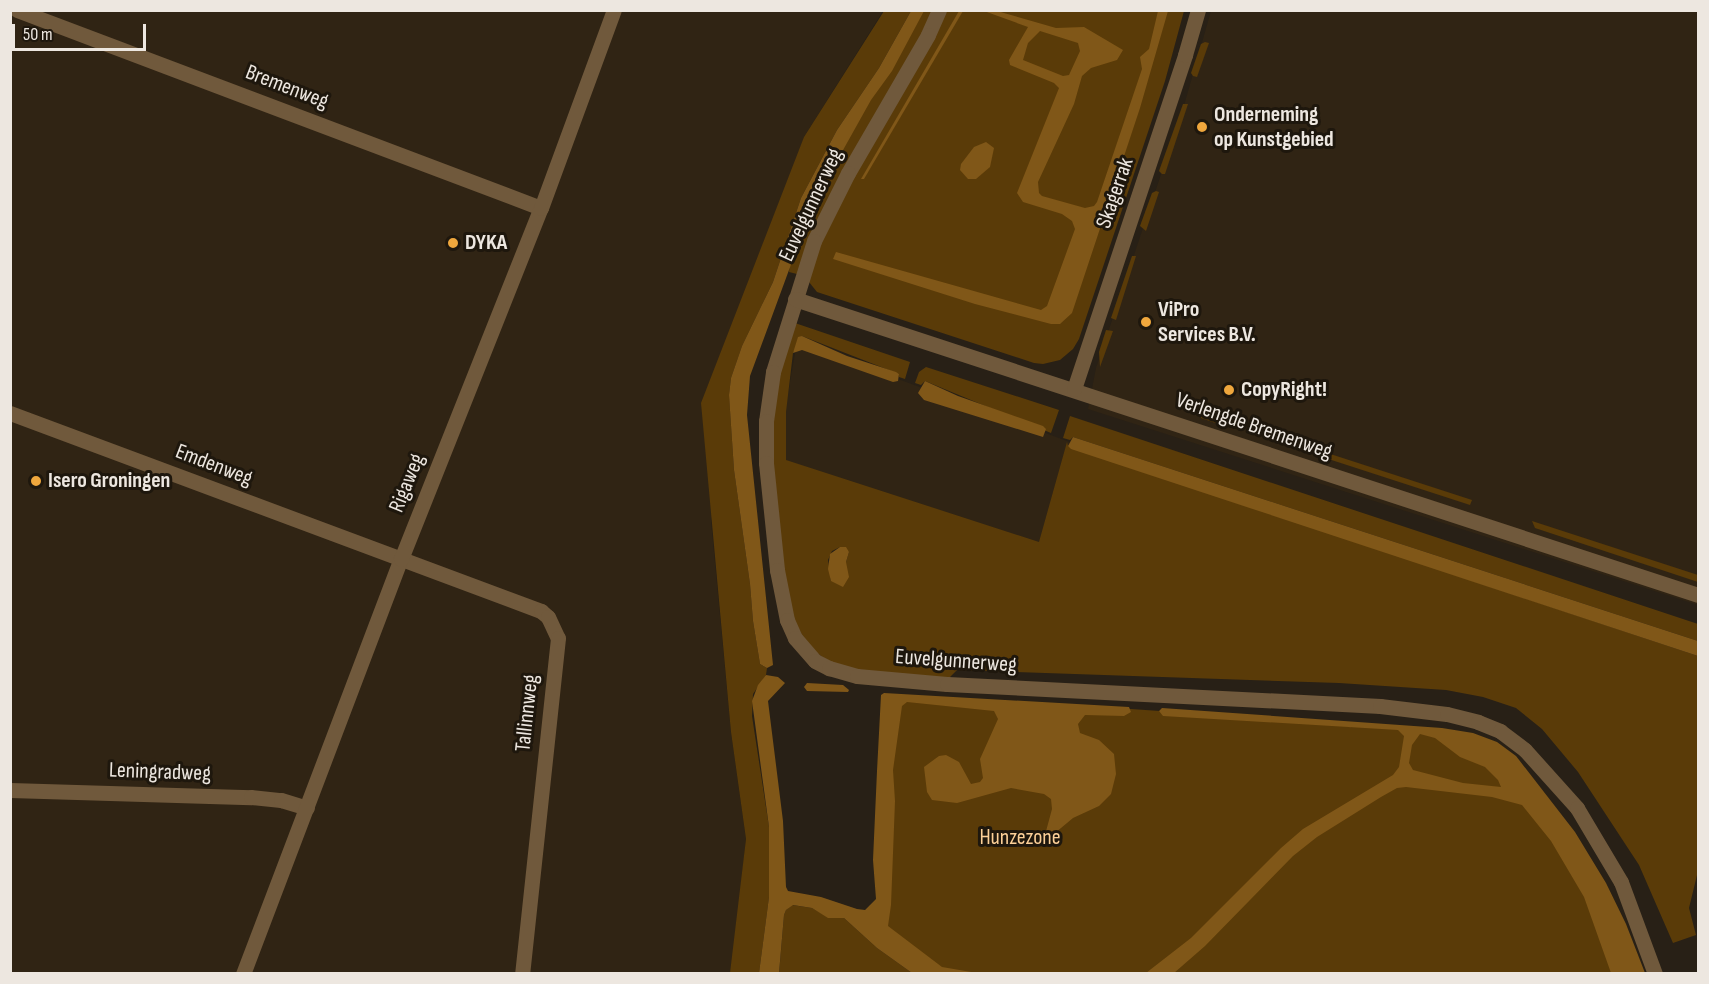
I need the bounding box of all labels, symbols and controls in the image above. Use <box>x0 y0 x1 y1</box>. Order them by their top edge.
scale bar <box>15 12 148 50</box>
text: 50 m <box>23 24 53 45</box>
street label: Bremenweg <box>242 59 332 115</box>
place label: Onderneming op Kunstgebied <box>1214 101 1334 152</box>
marker: Onderneming op Kunstgebied <box>1195 120 1209 134</box>
street label: Euvelgunnerweg <box>773 144 849 266</box>
street label: Skagerrak <box>1091 154 1139 232</box>
place label: DYKA <box>465 230 507 256</box>
marker: DYKA <box>446 236 460 250</box>
place label: ViPro Services B.V. <box>1158 296 1256 348</box>
marker: ViPro Services B.V. <box>1139 315 1153 329</box>
place label: CopyRight! <box>1241 377 1327 403</box>
marker: CopyRight! <box>1222 383 1236 397</box>
street label: Verlengde Bremenweg <box>1172 387 1336 465</box>
street label: Emdenweg <box>172 438 256 492</box>
street label: Rigaweg <box>383 450 431 516</box>
place label: Isero Groningen <box>48 468 170 494</box>
marker: Isero Groningen <box>29 474 43 488</box>
street label: Euvelgunnerweg <box>894 644 1018 678</box>
street label: Tallinnweg <box>510 673 544 753</box>
street label: Leningradweg <box>109 757 211 787</box>
park label: Hunzezone <box>979 825 1061 851</box>

